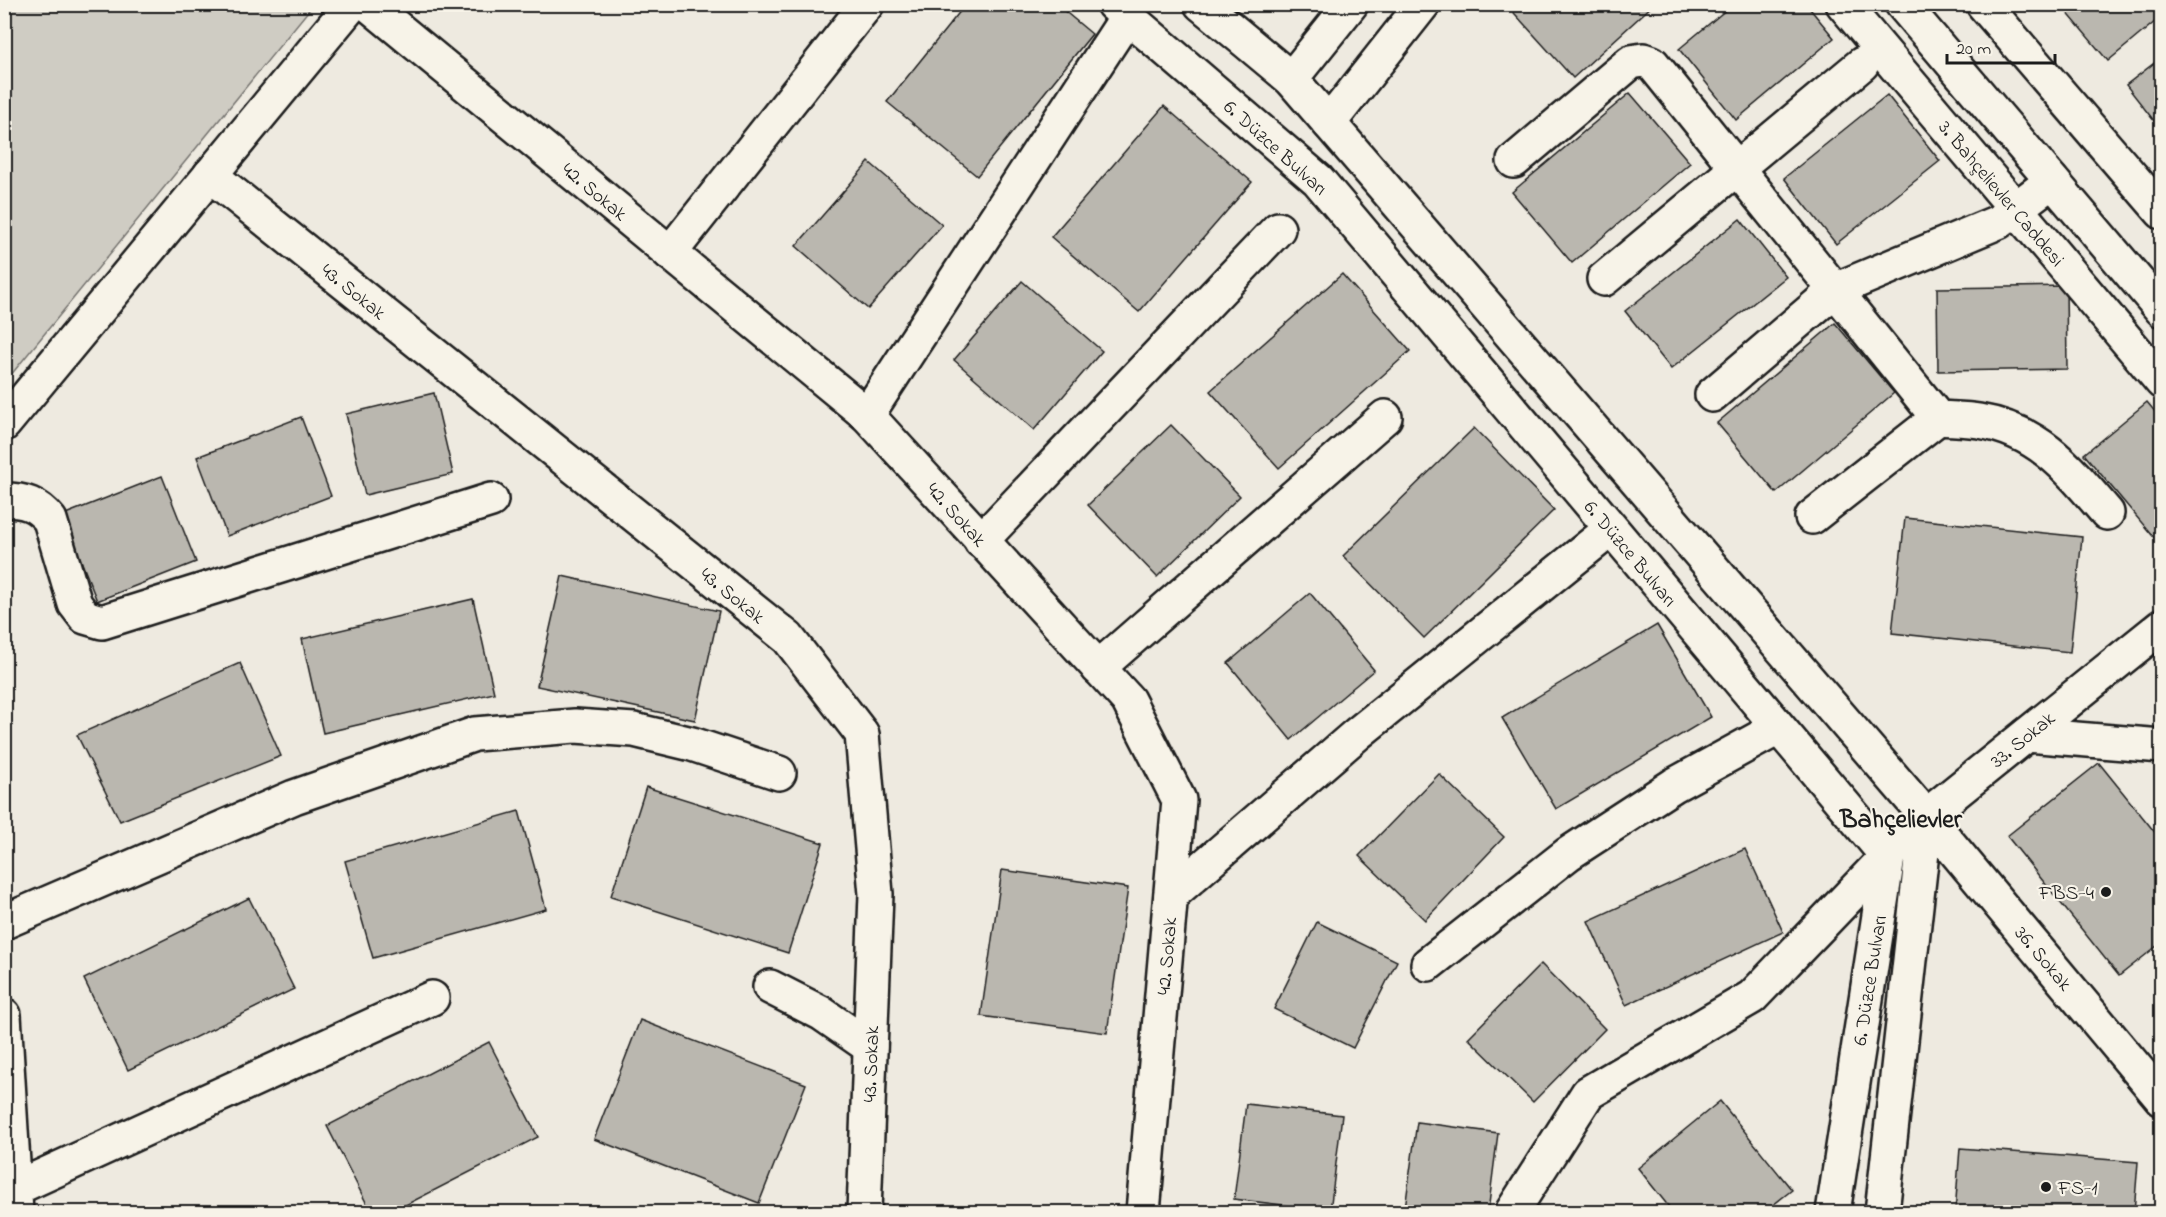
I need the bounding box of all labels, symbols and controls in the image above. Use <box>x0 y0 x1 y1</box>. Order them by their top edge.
scale bar <box>1947 27 2055 65</box>
text: 20 m <box>1956 37 1991 63</box>
street label: 6. Düzce Bulvarı <box>1216 94 1333 204</box>
street label: 3. Bahçelievler Caddesi <box>1930 115 2070 274</box>
street label: 42. Sokak <box>554 157 633 229</box>
street label: 43. Sokak <box>314 258 391 328</box>
street label: 42. Sokak <box>918 477 992 555</box>
street label: 6. Düzce Bulvarı <box>1576 495 1683 614</box>
street label: 43. Sokak <box>693 562 770 632</box>
street label: 33. Sokak <box>1985 705 2063 776</box>
district label: Bahçelievler <box>1839 802 1963 840</box>
place label: FBS-4 <box>2038 880 2094 909</box>
marker: FBS-4 <box>2099 885 2113 899</box>
street label: 6. Düzce Bulvarı <box>1847 913 1896 1048</box>
street label: 42. Sokak <box>1151 916 1186 996</box>
street label: 36. Sokak <box>2006 921 2078 999</box>
street label: 43. Sokak <box>857 1025 888 1103</box>
place label: FS-1 <box>2057 1175 2098 1204</box>
marker: FS-1 <box>2039 1180 2053 1194</box>

